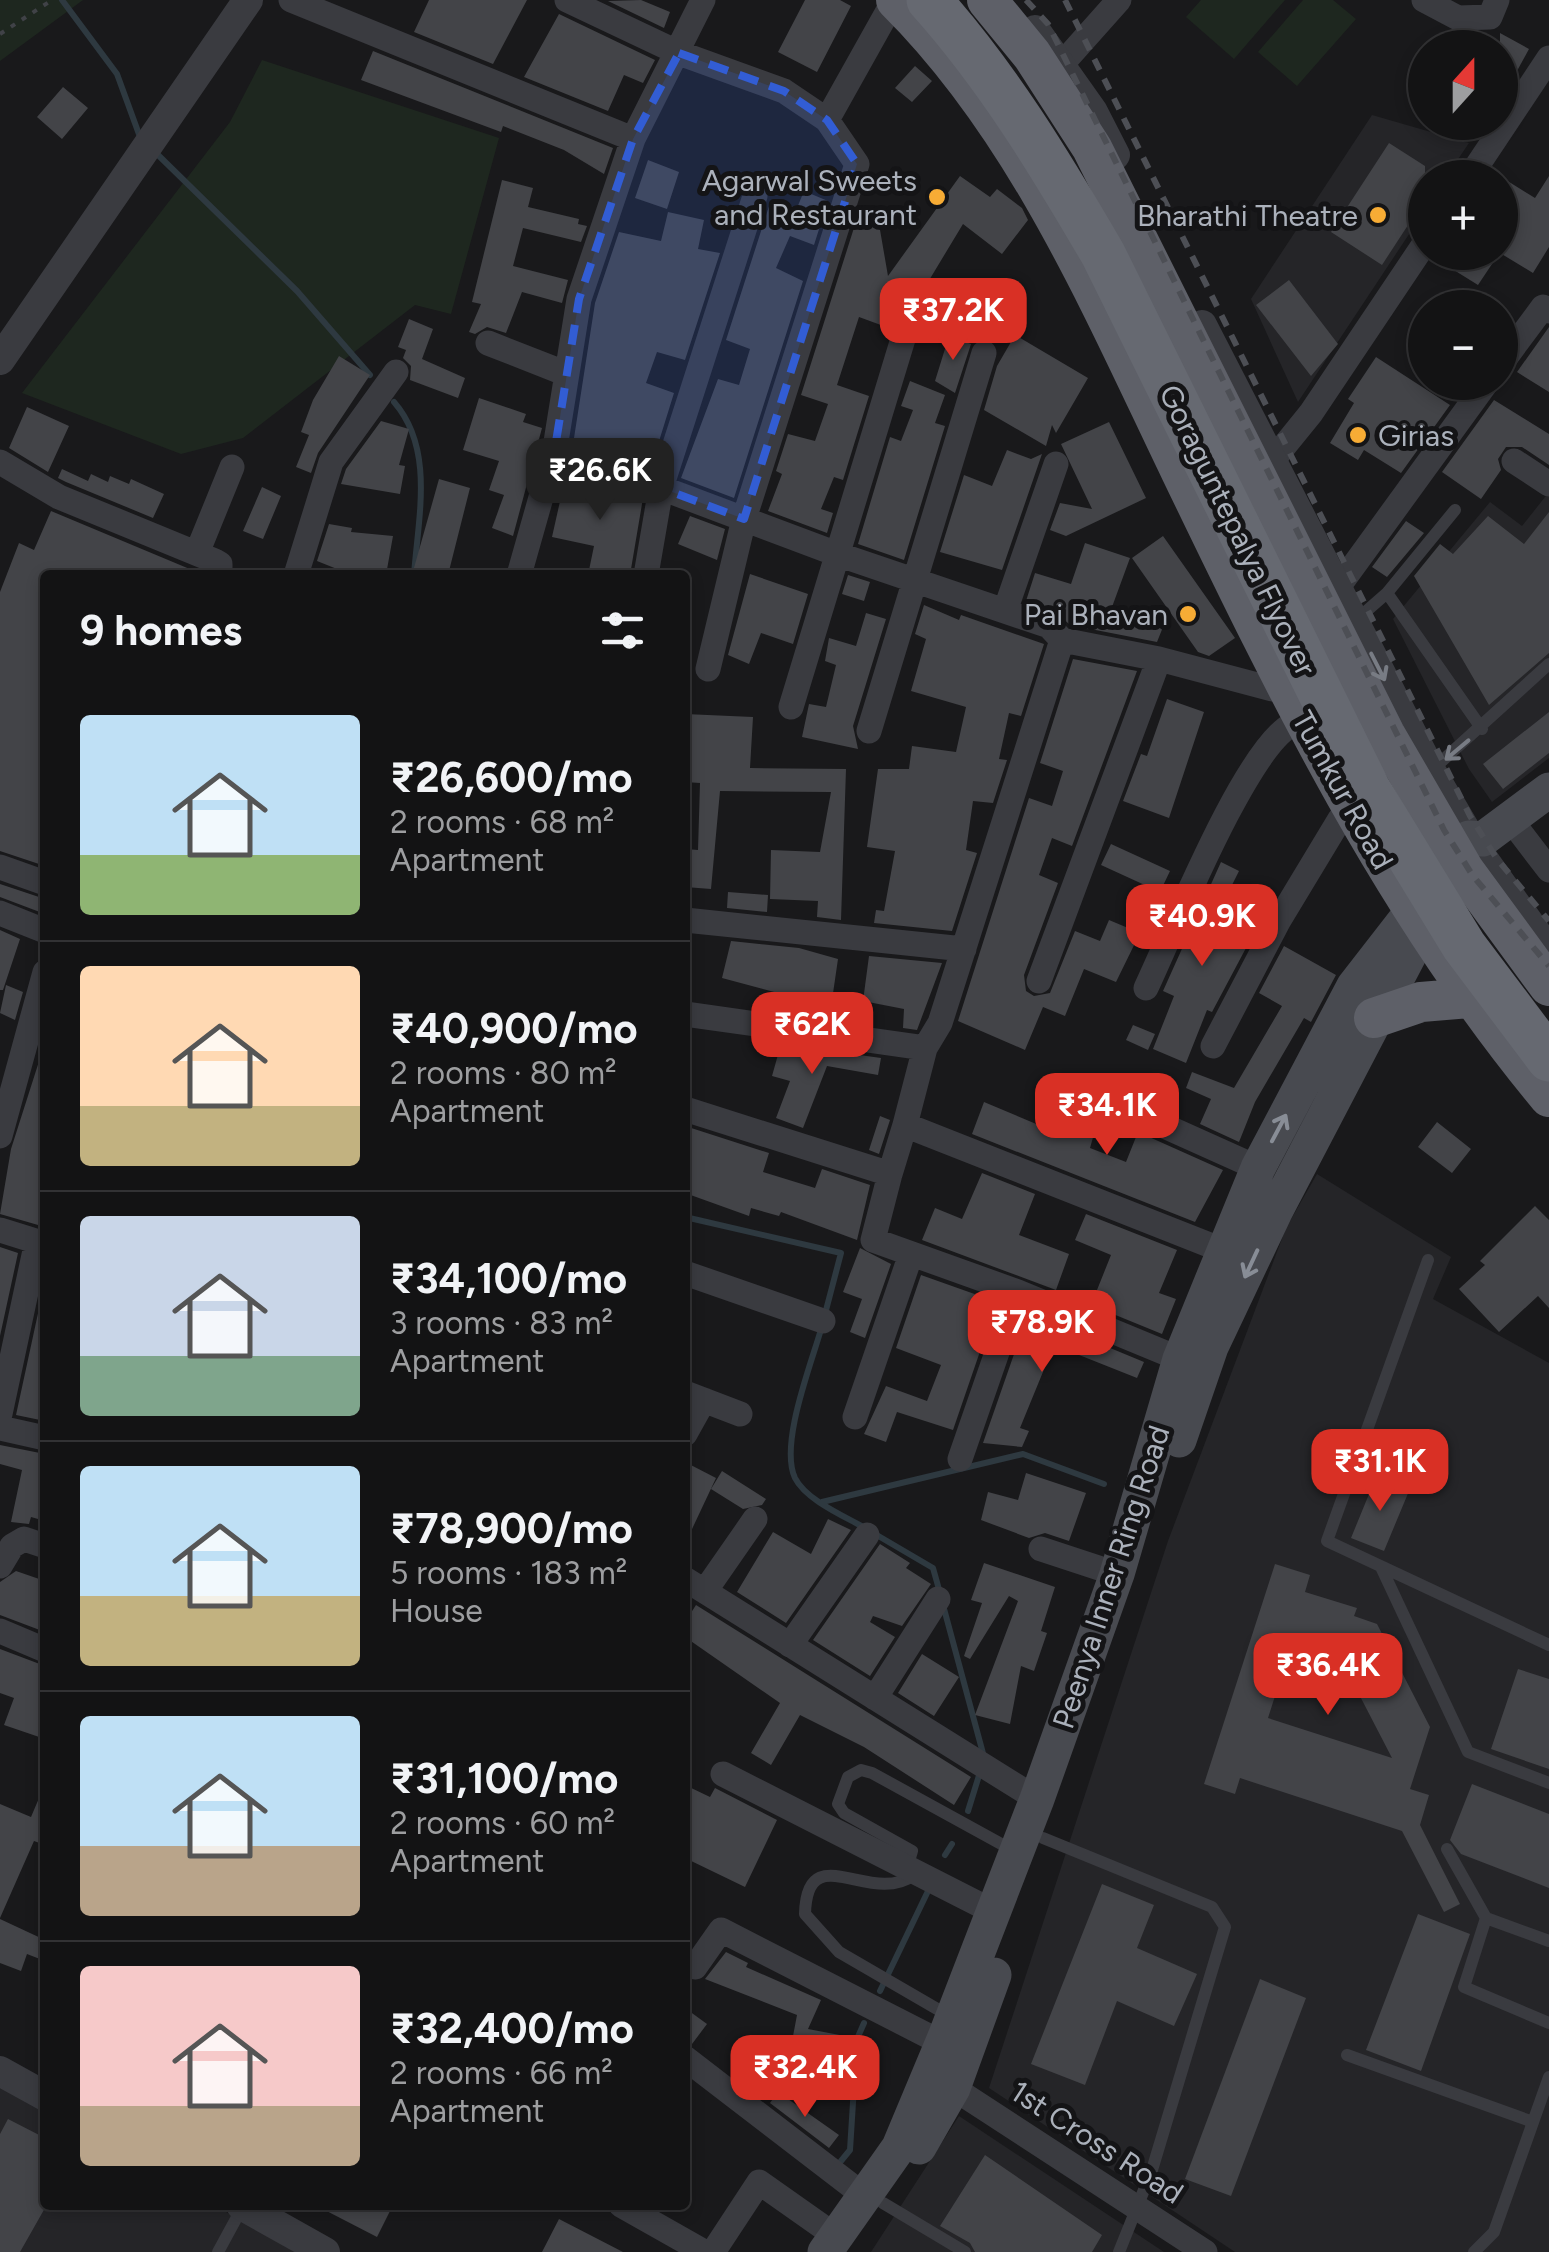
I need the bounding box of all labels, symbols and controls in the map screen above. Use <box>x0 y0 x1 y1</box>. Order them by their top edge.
north arrow <box>1408 30 1518 140</box>
map controls <box>1408 30 1518 400</box>
button: + <box>1408 160 1518 270</box>
place label: Agarwal Sweets and Restaurant <box>702 162 917 233</box>
marker: Agarwal Sweets and Restaurant <box>926 186 948 208</box>
place label: Bharathi Theatre <box>1137 197 1358 234</box>
marker: Bharathi Theatre <box>1367 204 1389 226</box>
pin: ₹37.2K <box>872 278 1034 363</box>
button: − <box>1408 290 1518 400</box>
text: ₹37.2K <box>902 291 1004 329</box>
street label: Goraguntepalya Flyover <box>1151 378 1325 682</box>
place label: Girias <box>1378 417 1454 454</box>
marker: Girias <box>1347 424 1369 446</box>
pin: ₹26.6K <box>519 438 681 523</box>
text: ₹26.6K <box>548 451 652 489</box>
place label: Pai Bhavan <box>1024 596 1168 633</box>
icon: filters <box>595 603 650 658</box>
marker: Pai Bhavan <box>1177 603 1199 625</box>
text: 9 homes <box>80 605 242 656</box>
one-way arrow <box>1369 651 1388 681</box>
street label: Tumkur Road <box>1284 704 1402 876</box>
one-way arrow <box>1444 739 1470 761</box>
text: ₹26,600/mo <box>390 752 633 803</box>
icon: home <box>160 755 280 875</box>
text: 2 rooms · 68 m² <box>390 803 614 841</box>
text: Apartment <box>390 841 544 879</box>
pin: ₹40.9K <box>1121 884 1283 969</box>
text: ₹40.9K <box>1148 897 1256 935</box>
pin: ₹62K <box>753 992 871 1077</box>
text: ₹40,900/mo <box>390 1003 638 1054</box>
text: ₹62K <box>773 1005 851 1043</box>
icon: home <box>160 1006 280 1126</box>
text: 2 rooms · 80 m² <box>390 1054 617 1092</box>
pin: ₹34.1K <box>1026 1073 1188 1158</box>
text: ₹34.1K <box>1057 1086 1157 1124</box>
text: Apartment <box>390 1092 544 1130</box>
one-way arrow <box>1270 1113 1289 1143</box>
one-way arrow <box>1240 1248 1259 1278</box>
text: ₹34,100/mo <box>390 1253 627 1304</box>
icon: home <box>160 1256 280 1376</box>
pin: ₹78.9K <box>961 1290 1123 1375</box>
text: ₹78.9K <box>990 1303 1094 1341</box>
text: 3 rooms · 83 m² <box>390 1304 613 1342</box>
text: Apartment <box>390 1342 544 1380</box>
street label: Peenya Inner Ring Road <box>1044 1421 1178 1733</box>
pin: ₹31.1K <box>1299 1429 1461 1514</box>
text: ₹31.1K <box>1333 1442 1427 1480</box>
text: ₹78,900/mo <box>390 1503 633 1554</box>
icon: home <box>160 1506 280 1626</box>
text: 5 rooms · 183 m² <box>390 1554 627 1592</box>
text: House <box>390 1592 483 1630</box>
pin: ₹36.4K <box>1247 1633 1409 1718</box>
text: ₹36.4K <box>1275 1646 1381 1684</box>
text: ₹31,100/mo <box>390 1753 618 1804</box>
icon: home <box>160 1756 280 1876</box>
text: 2 rooms · 60 m² <box>390 1804 615 1842</box>
text: Apartment <box>390 1842 544 1880</box>
text: ₹32,400/mo <box>390 2003 634 2054</box>
icon: home <box>160 2006 280 2126</box>
pin: ₹32.4K <box>724 2035 886 2120</box>
text: ₹32.4K <box>752 2048 858 2086</box>
text: 2 rooms · 66 m² <box>390 2054 613 2092</box>
street label: 1st Cross Road <box>1004 2072 1190 2212</box>
text: Apartment <box>390 2092 544 2130</box>

